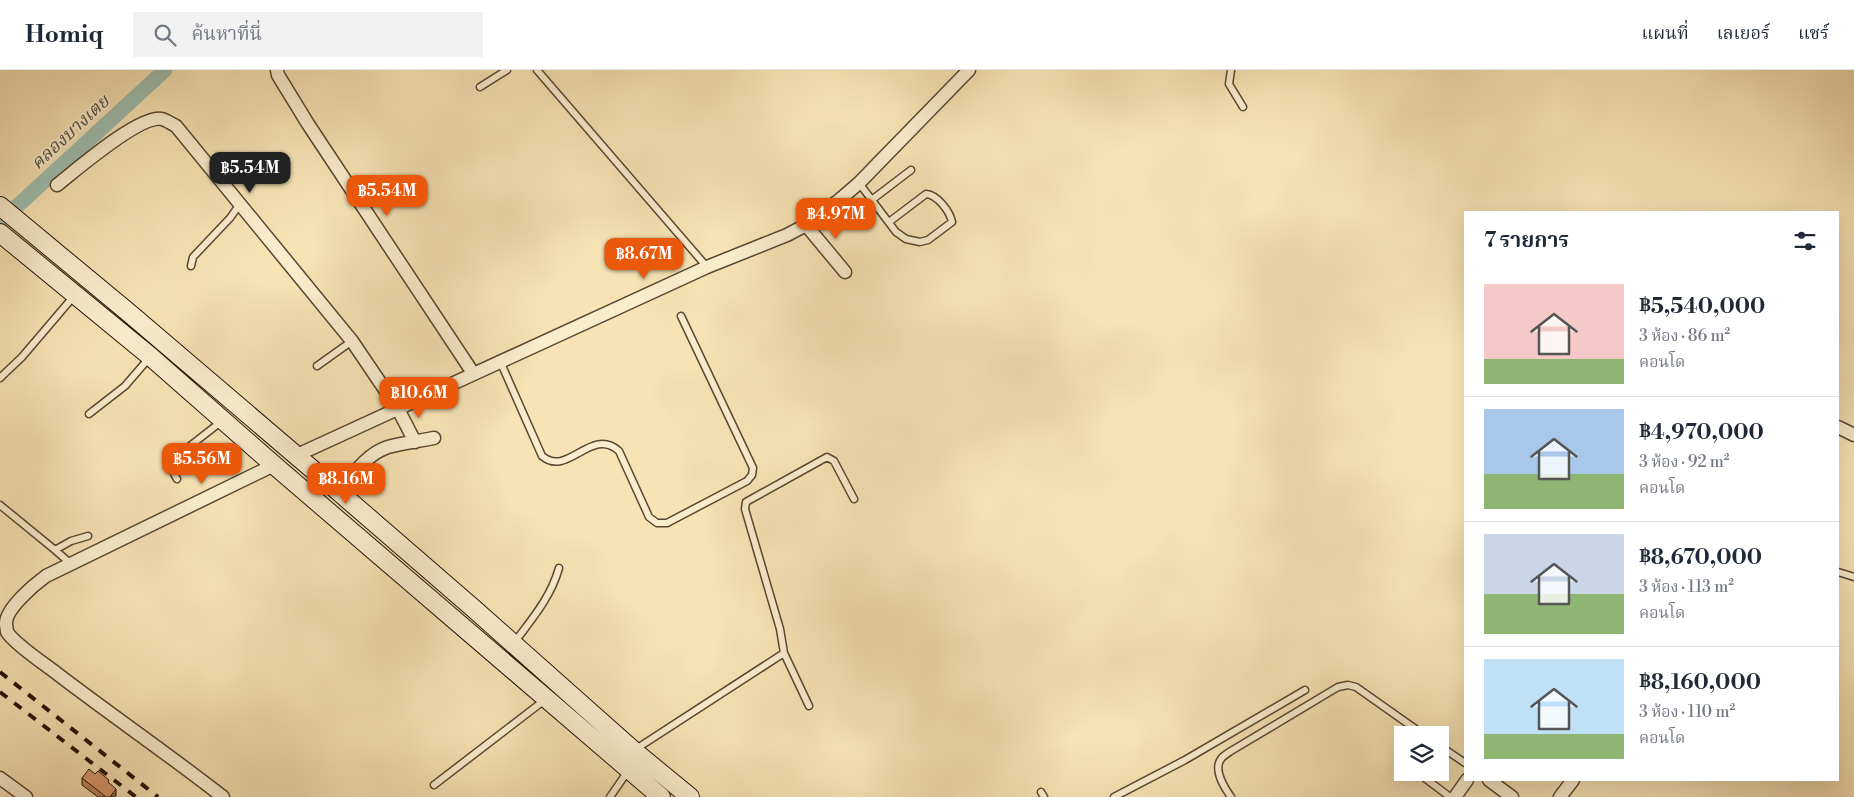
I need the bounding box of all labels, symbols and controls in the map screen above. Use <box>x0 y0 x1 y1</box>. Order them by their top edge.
search box <box>133 12 483 57</box>
text: Homiq <box>25 20 103 50</box>
icon: search <box>151 21 179 49</box>
text: ค้นหาที่นี่ <box>191 22 262 46</box>
text: แผนที่ <box>1641 22 1689 45</box>
text: เลเยอร์ <box>1717 22 1770 45</box>
text: แชร์ <box>1798 22 1829 45</box>
water label: คลองบางเตย <box>26 89 115 175</box>
pin: ฿5.54M <box>209 152 291 194</box>
text: ฿5.54M <box>221 158 279 178</box>
pin: ฿5.54M <box>346 174 428 217</box>
text: ฿5.54M <box>358 181 416 201</box>
pin: ฿4.97M <box>795 198 877 240</box>
text: ฿4.97M <box>807 204 865 224</box>
icon: filters <box>1791 227 1819 255</box>
text: 7 รายการ <box>1484 228 1569 254</box>
pin: ฿8.67M <box>603 238 685 280</box>
text: ฿8.67M <box>615 244 673 264</box>
text: ฿5,540,000 <box>1639 294 1765 320</box>
icon: home <box>1524 304 1584 364</box>
text: 3 ห้อง · 86 m² <box>1639 326 1730 346</box>
text: คอนโด <box>1639 352 1685 372</box>
pin: ฿10.6M <box>378 376 460 419</box>
text: ฿10.6M <box>390 383 448 403</box>
text: ฿4,970,000 <box>1639 420 1764 446</box>
icon: home <box>1524 429 1584 489</box>
pin: ฿5.56M <box>161 442 243 485</box>
text: ฿5.56M <box>173 449 231 469</box>
text: 3 ห้อง · 92 m² <box>1639 452 1729 472</box>
pin: ฿8.16M <box>305 462 387 505</box>
text: ฿8.16M <box>318 469 374 489</box>
text: คอนโด <box>1639 478 1685 498</box>
text: ฿8,670,000 <box>1639 545 1762 571</box>
icon: home <box>1524 554 1584 614</box>
text: 3 ห้อง · 113 m² <box>1639 577 1734 597</box>
text: คอนโด <box>1639 603 1685 623</box>
text: ฿8,160,000 <box>1639 670 1761 696</box>
icon: home <box>1524 679 1584 739</box>
text: 3 ห้อง · 110 m² <box>1639 702 1735 722</box>
map controls <box>1394 726 1449 781</box>
button: layers <box>1394 726 1449 781</box>
text: คอนโด <box>1639 728 1685 748</box>

